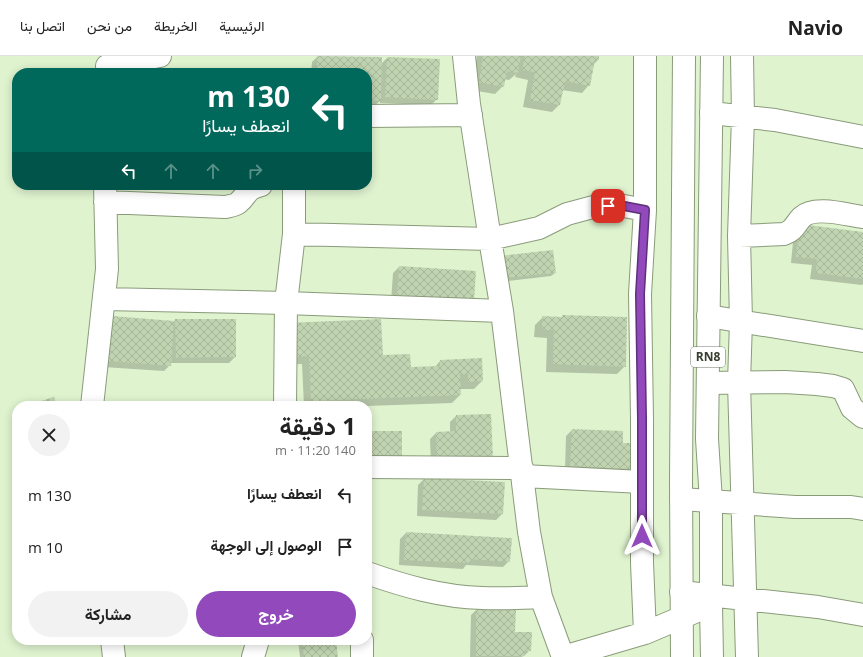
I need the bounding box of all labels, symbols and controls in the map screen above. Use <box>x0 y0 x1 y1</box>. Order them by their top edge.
text: Navio <box>788 15 843 41</box>
text: اتصل بنا <box>20 16 65 35</box>
text: من نحن <box>87 16 132 35</box>
text: الخريطة <box>154 16 197 35</box>
text: الرئيسية <box>219 16 265 35</box>
text: 130 m <box>207 77 290 115</box>
icon: left <box>304 84 356 136</box>
text: انعطف يسارًا <box>202 113 290 137</box>
icon: left <box>118 160 140 182</box>
icon: ahead <box>160 160 182 182</box>
icon: ahead <box>202 160 224 182</box>
icon: right <box>244 160 266 182</box>
pin <box>591 189 625 223</box>
icon: arrive <box>597 195 619 217</box>
road number: RN8 <box>691 347 725 367</box>
text: 1 دقيقة <box>279 409 356 442</box>
button: close <box>28 414 70 456</box>
text: 140 m · 11:20 <box>275 441 356 459</box>
text: انعطف يسارًا <box>247 483 322 503</box>
icon: left <box>334 484 356 506</box>
text: 130 m <box>28 485 72 505</box>
position arrow <box>621 515 663 557</box>
text: الوصول إلى الوجهة <box>211 535 322 555</box>
icon: arrive <box>334 536 356 558</box>
text: 10 m <box>28 537 63 557</box>
button: مشاركة <box>28 591 188 637</box>
button: خروج <box>196 591 356 637</box>

